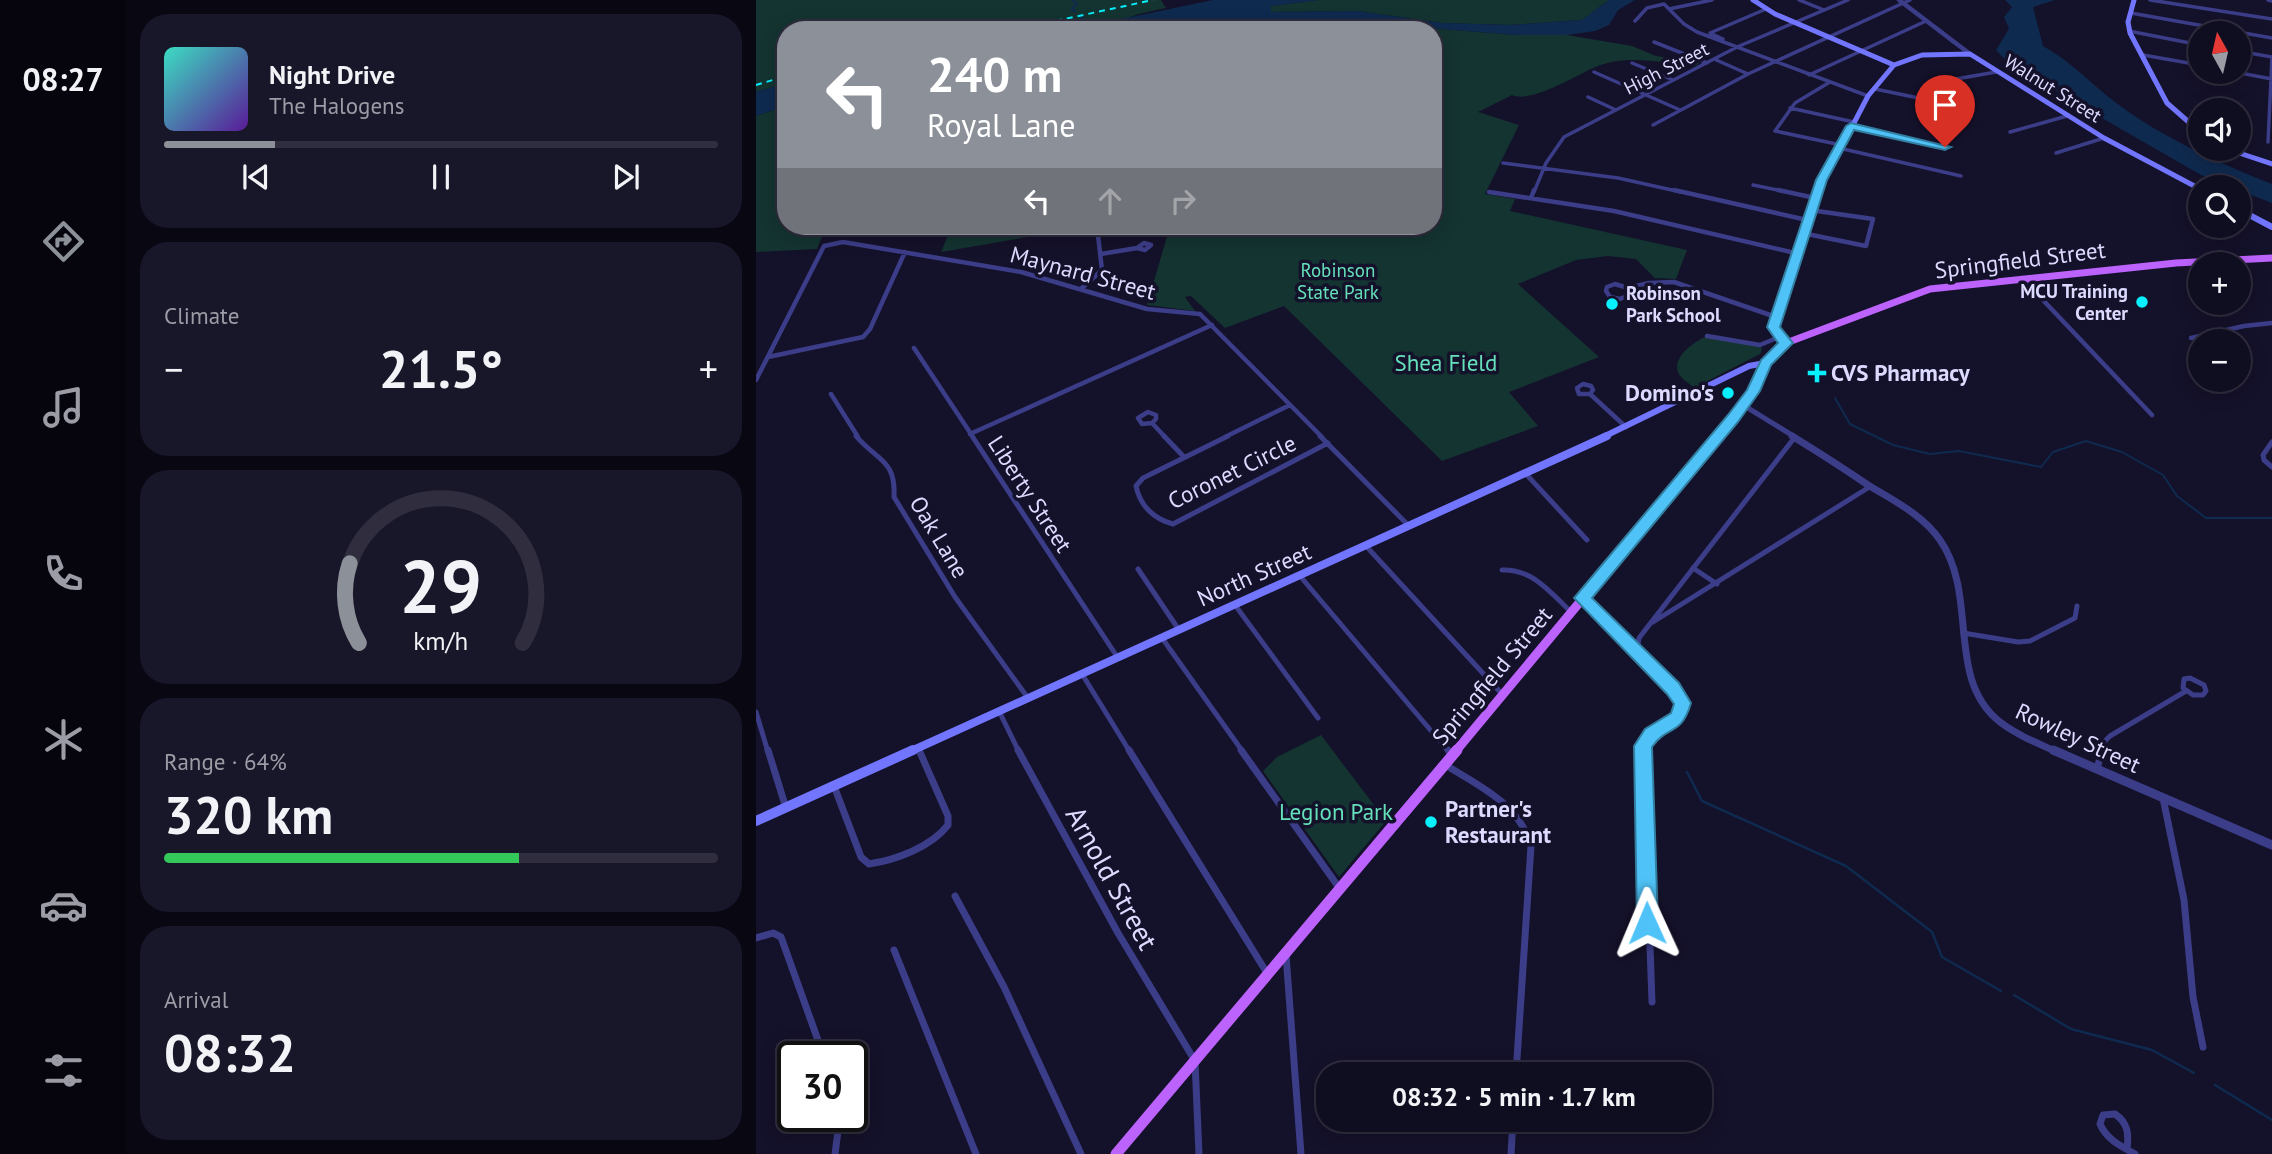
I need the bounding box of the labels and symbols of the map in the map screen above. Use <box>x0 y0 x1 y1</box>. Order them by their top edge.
north arrow <box>2188 21 2250 84</box>
street label: High Street <box>1620 36 1713 100</box>
street label: Walnut Street <box>2000 49 2107 128</box>
pin <box>1915 75 1975 147</box>
street label: Springfield Street <box>1933 235 2107 284</box>
street label: Maynard Street <box>1007 239 1159 306</box>
park label: Robinson State Park <box>1297 258 1379 304</box>
place label: MCU Training Center <box>2020 279 2128 325</box>
place label: Robinson Park School <box>1626 281 1721 327</box>
marker: MCU Training Center <box>2134 294 2150 310</box>
marker: Robinson Park School <box>1604 296 1620 312</box>
park label: Shea Field <box>1395 348 1497 377</box>
place label: CVS Pharmacy <box>1831 358 1971 387</box>
marker: CVS Pharmacy <box>1809 365 1825 381</box>
place label: Domino's <box>1625 378 1714 407</box>
marker: Domino's <box>1720 385 1736 401</box>
street label: Coronet Circle <box>1163 428 1301 515</box>
street label: Liberty Street <box>982 430 1079 558</box>
street label: Oak Lane <box>904 490 975 583</box>
street label: North Street <box>1192 536 1315 613</box>
street label: Springfield Street <box>1425 600 1558 751</box>
street label: Rowley Street <box>2011 696 2145 779</box>
place label: Partner's Restaurant <box>1445 794 1551 849</box>
park label: Legion Park <box>1279 797 1393 826</box>
street label: Arnold Street <box>1058 799 1167 956</box>
marker: Partner's Restaurant <box>1423 814 1439 830</box>
position arrow <box>1610 886 1684 960</box>
speed limit sign: 30 <box>777 1041 868 1132</box>

